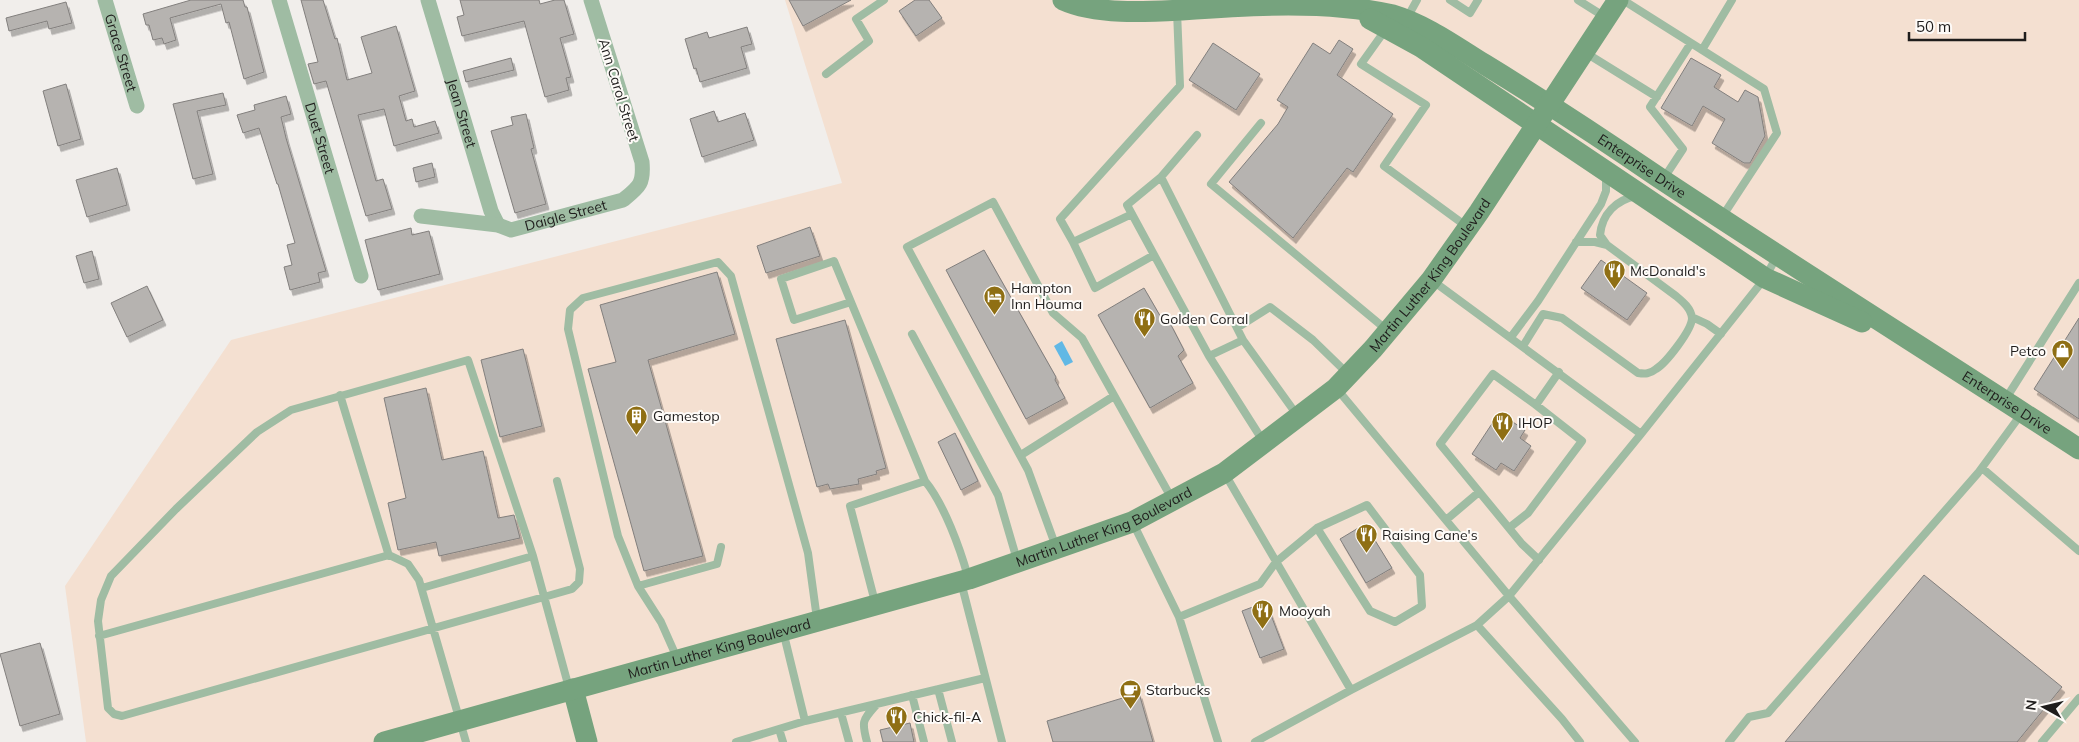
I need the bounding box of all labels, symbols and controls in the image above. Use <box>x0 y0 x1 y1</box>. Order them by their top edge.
scale bar <box>1909 10 2025 42</box>
street label: Grace Street <box>101 12 141 94</box>
text: 50 m <box>1916 17 1951 36</box>
street label: Ann Carol Street <box>595 36 643 144</box>
street label: Jean Street <box>443 76 481 150</box>
street label: Duet Street <box>301 100 339 176</box>
street label: Enterprise Drive <box>1594 130 1690 202</box>
street label: Martin Luther King Boulevard <box>1365 195 1495 356</box>
street label: Daigle Street <box>523 196 609 235</box>
restaurant icon: McDonald's <box>1602 259 1626 290</box>
place label: McDonald's <box>1630 262 1706 280</box>
place label: Hampton Inn Houma <box>1011 279 1082 313</box>
hotel icon: Hampton Inn Houma <box>983 284 1007 315</box>
restaurant icon: Golden Corral <box>1132 307 1156 338</box>
place label: Golden Corral <box>1160 310 1248 328</box>
shop icon: Petco <box>2050 339 2074 370</box>
place label: Petco <box>2010 342 2046 360</box>
street label: Enterprise Drive <box>1959 367 2055 438</box>
building icon: Gamestop <box>625 404 649 435</box>
place label: Gamestop <box>653 407 720 425</box>
restaurant icon: IHOP <box>1490 411 1514 442</box>
place label: IHOP <box>1518 414 1552 432</box>
street label: Martin Luther King Boulevard <box>1013 483 1195 571</box>
restaurant icon: Raising Cane's <box>1354 523 1378 554</box>
place label: Raising Cane's <box>1382 526 1478 544</box>
restaurant icon: Mooyah <box>1251 599 1275 630</box>
place label: Mooyah <box>1279 602 1331 620</box>
street label: Martin Luther King Boulevard <box>626 615 813 683</box>
cafe icon: Starbucks <box>1118 678 1142 709</box>
place label: Starbucks <box>1146 681 1211 699</box>
north arrow <box>2019 682 2069 732</box>
text: N <box>2021 699 2041 712</box>
restaurant icon: Chick-fil-A <box>885 705 909 736</box>
place label: Chick-fil-A <box>913 708 982 726</box>

